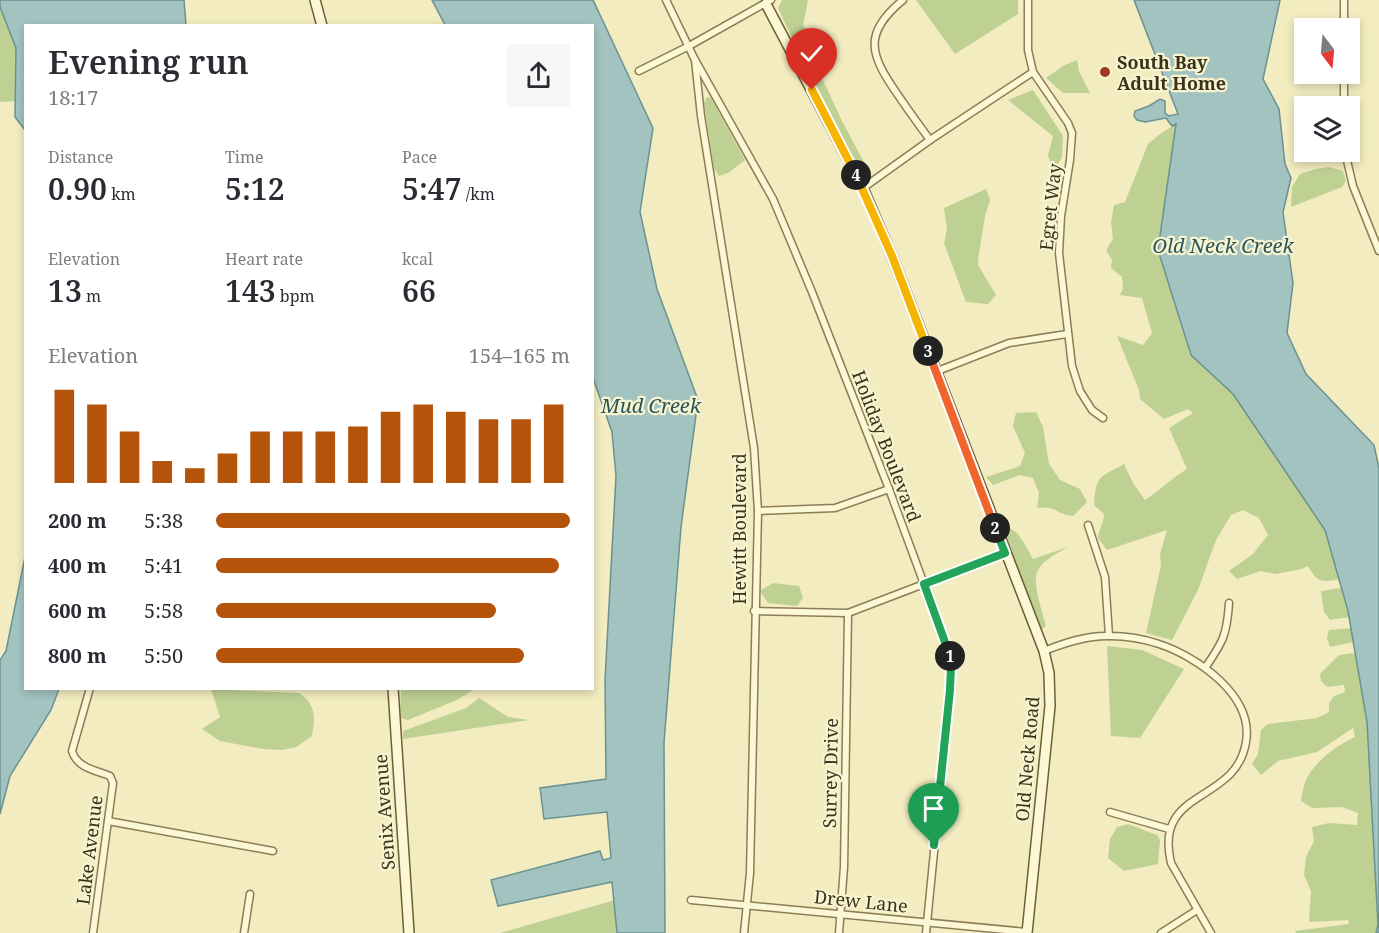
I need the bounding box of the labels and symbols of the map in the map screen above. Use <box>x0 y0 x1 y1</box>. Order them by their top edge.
north arrow <box>1294 18 1360 84</box>
pin <box>786 28 837 90</box>
place label: South Bay Adult Home <box>1117 50 1226 95</box>
marker: South Bay Adult Home <box>1098 65 1112 79</box>
pin: 4 <box>841 160 871 190</box>
street label: Egret Way <box>1033 161 1067 252</box>
water label: Old Neck Creek <box>1152 232 1294 259</box>
pin: 3 <box>913 336 943 366</box>
street label: Holiday Boulevard <box>847 367 927 525</box>
water label: Mud Creek <box>600 392 702 419</box>
street label: Hewitt Boulevard <box>727 453 751 605</box>
pin: 2 <box>980 513 1010 543</box>
pin: 1 <box>935 641 965 671</box>
street label: Old Neck Road <box>1010 695 1044 823</box>
street label: Surrey Drive <box>817 718 843 828</box>
street label: Senix Avenue <box>368 753 400 871</box>
pin <box>908 783 959 845</box>
street label: Lake Avenue <box>70 794 108 906</box>
street label: Drew Lane <box>813 884 909 918</box>

